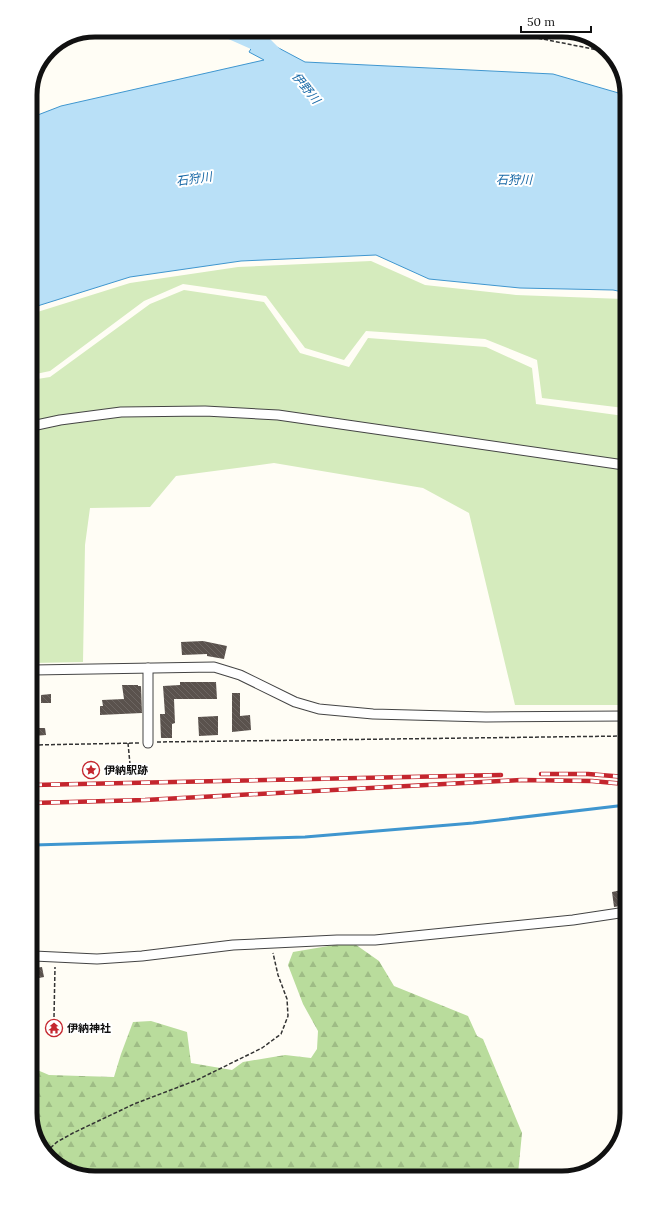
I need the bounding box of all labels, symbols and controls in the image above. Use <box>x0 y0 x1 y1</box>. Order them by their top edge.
scale bar <box>521 8 591 34</box>
text: 50 m <box>527 14 555 29</box>
water label: 伊野川 <box>289 69 325 108</box>
water label: 石狩川 <box>175 168 215 188</box>
water label: 石狩川 <box>496 172 534 187</box>
place icon: 伊納駅跡 <box>81 760 101 780</box>
place label: 伊納駅跡 <box>104 763 148 777</box>
temple icon: 伊納神社 <box>44 1018 64 1038</box>
place label: 伊納神社 <box>67 1021 111 1035</box>

